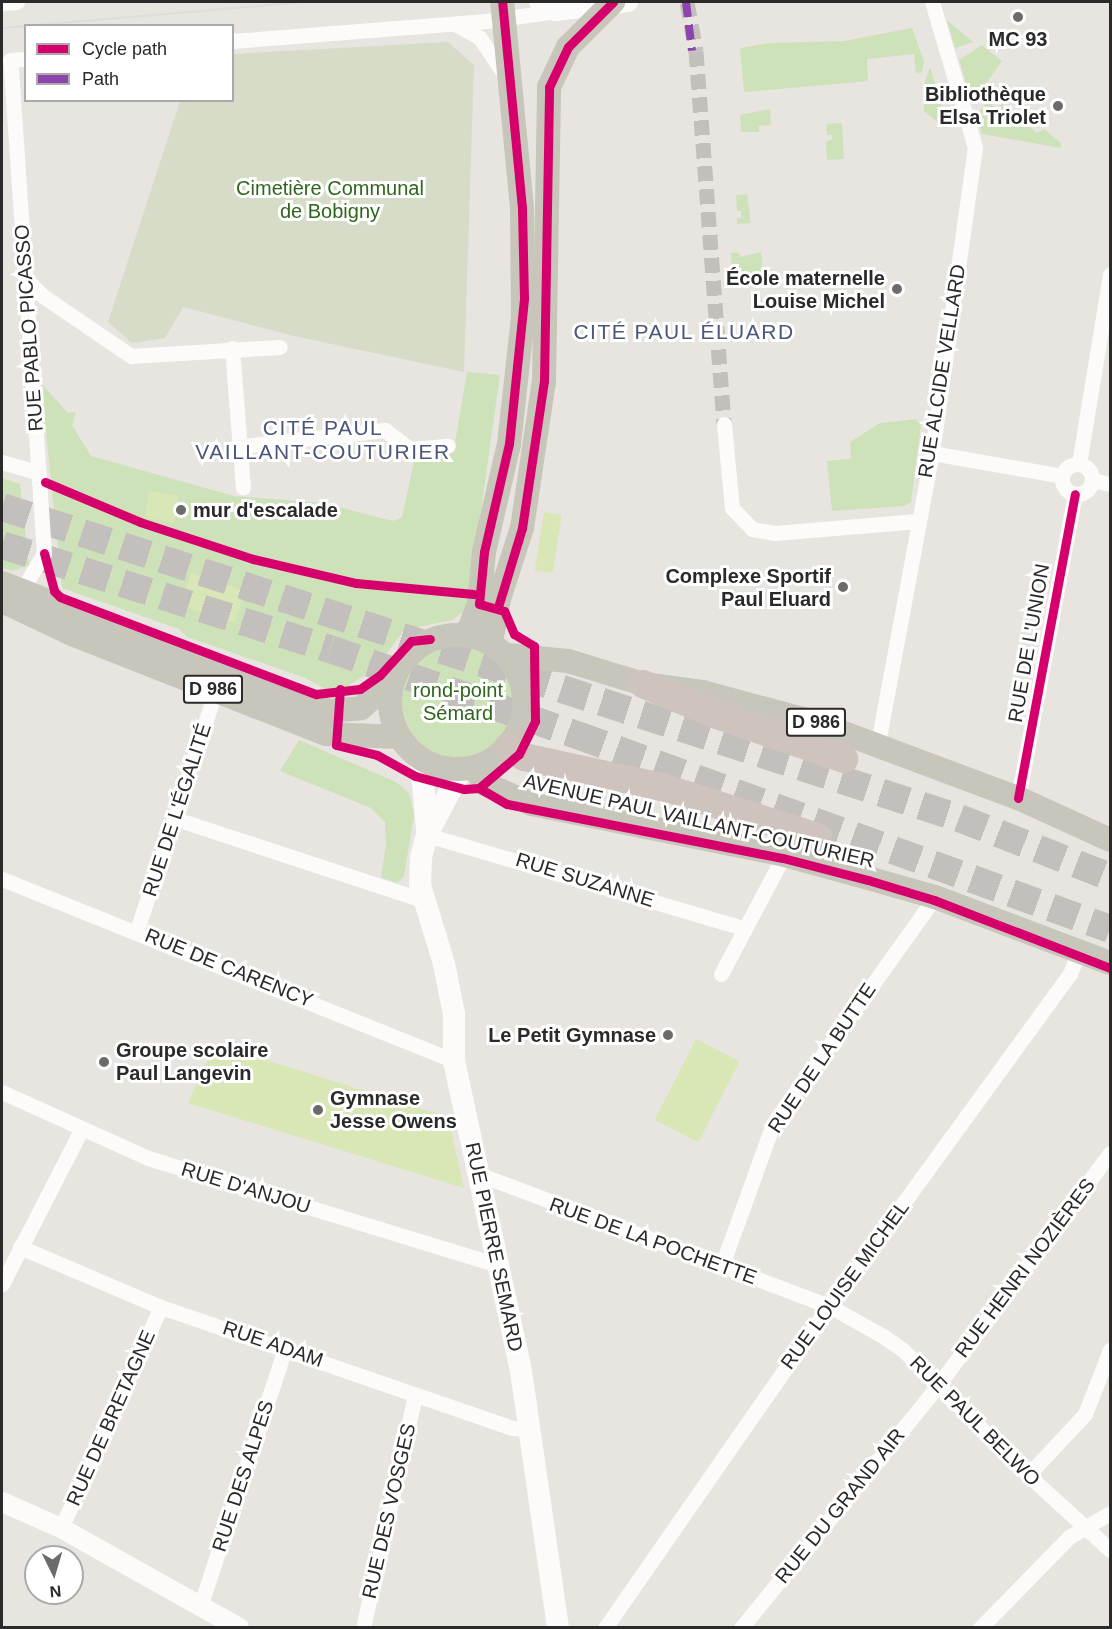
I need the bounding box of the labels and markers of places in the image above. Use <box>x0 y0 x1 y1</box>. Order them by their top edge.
marker: MC 93 <box>1011 10 1025 24</box>
place label: MC 93 <box>989 27 1047 51</box>
place label: Bibliothèque Elsa Triolet <box>925 83 1046 130</box>
marker: Bibliothèque Elsa Triolet <box>1051 99 1065 113</box>
place label: École maternelle Louise Michel <box>726 266 885 313</box>
marker: École maternelle Louise Michel <box>890 282 904 296</box>
place label: mur d'escalade <box>193 498 338 522</box>
marker: mur d'escalade <box>174 503 188 517</box>
place label: Complexe Sportif Paul Eluard <box>665 564 831 611</box>
marker: Complexe Sportif Paul Eluard <box>836 580 850 594</box>
place label: Le Petit Gymnase <box>488 1023 656 1047</box>
marker: Le Petit Gymnase <box>661 1028 675 1042</box>
place label: Groupe scolaire Paul Langevin <box>116 1038 268 1085</box>
marker: Groupe scolaire Paul Langevin <box>97 1055 111 1069</box>
place label: Gymnase Jesse Owens <box>330 1086 457 1133</box>
marker: Gymnase Jesse Owens <box>311 1103 325 1117</box>

